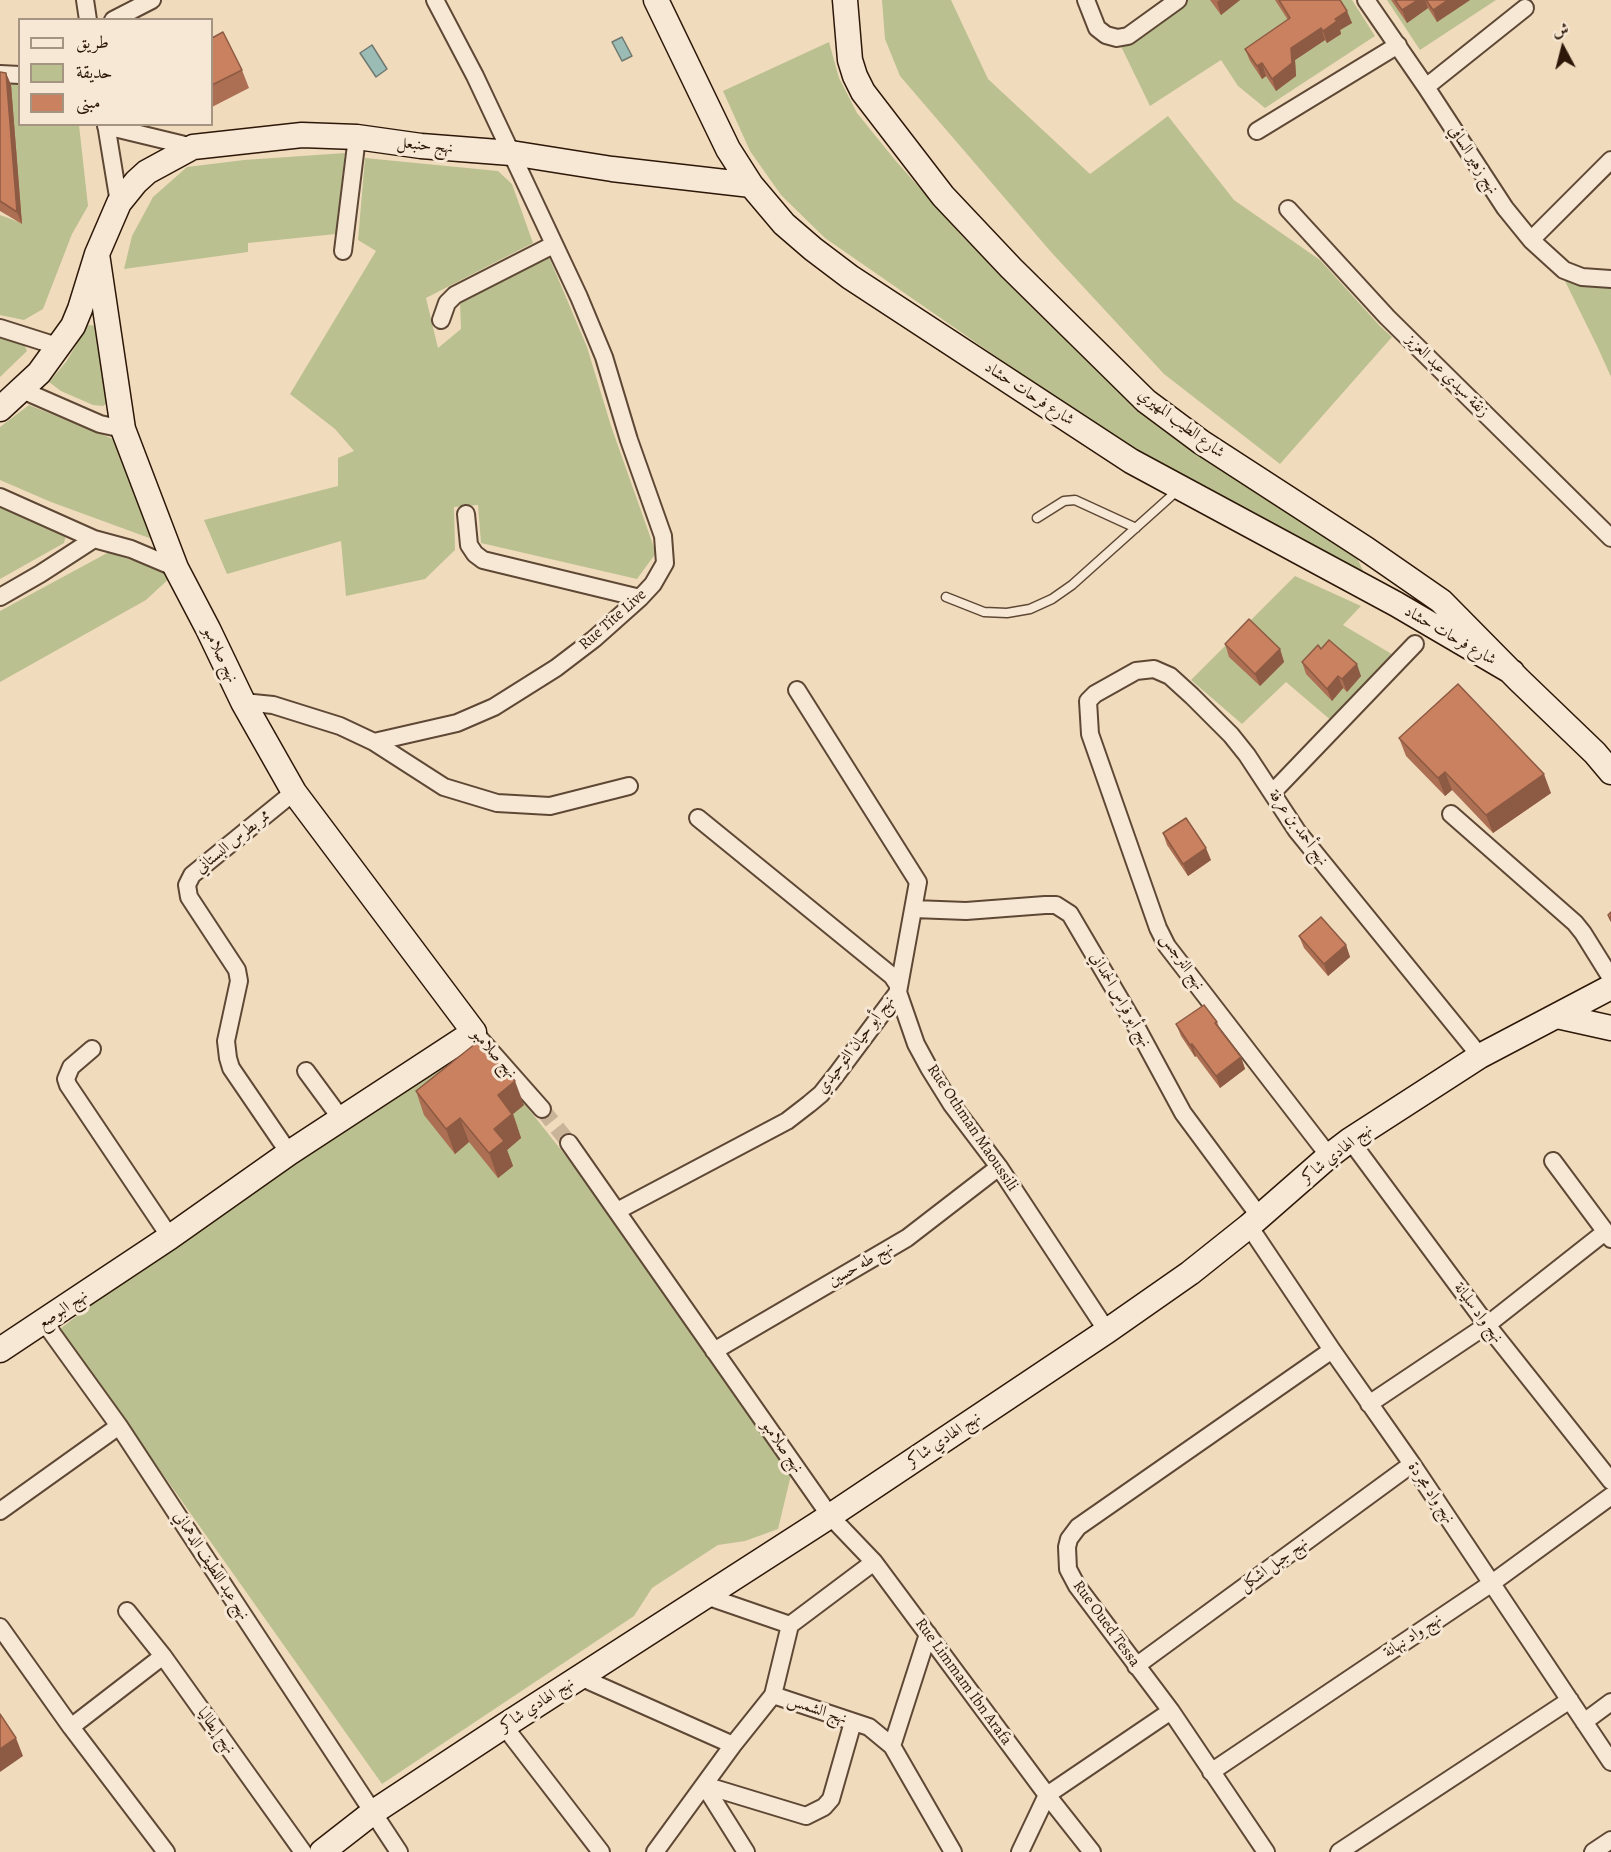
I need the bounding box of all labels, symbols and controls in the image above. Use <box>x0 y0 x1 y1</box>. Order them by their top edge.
legend <box>18 18 213 126</box>
north arrow <box>1533 18 1593 78</box>
text: ش <box>1552 18 1570 42</box>
text: طريق <box>76 30 109 54</box>
text: حديقة <box>76 60 112 84</box>
text: مبنى <box>76 90 101 114</box>
street label: نهج زهير السافي <box>1444 122 1502 198</box>
street label: نهج حنبعل <box>396 134 454 158</box>
street label: زنقة سيدي عبد العزيز <box>1402 331 1492 421</box>
street label: شارع فرحات حشاد <box>981 358 1077 430</box>
street label: شارع الطيب المهيري <box>1134 385 1228 463</box>
street label: Rue Tite Live <box>575 585 651 655</box>
street label: شارع فرحات حشاد <box>1401 602 1499 670</box>
street label: نهج صلامبو <box>198 624 242 686</box>
street label: نهج أحمد بن عرفة <box>1264 786 1332 870</box>
street label: ممر بطرس البستاني <box>192 806 274 878</box>
street label: نهج النرجس <box>1156 930 1208 994</box>
street label: نهج أبو فراس الحمداني <box>1085 949 1155 1051</box>
street label: نهج أبو حيان التوحيدي <box>813 992 899 1098</box>
street label: نهج صلامبو <box>467 1025 521 1083</box>
street label: Rue Othman Maoussili <box>922 1061 1022 1195</box>
street label: نهج الهادي شاكر <box>1297 1120 1377 1188</box>
street label: نهج طه حسين <box>825 1239 897 1291</box>
street label: نهج واد سليانة <box>1449 1279 1507 1347</box>
street label: نهج البوصع <box>34 1286 92 1334</box>
street label: نهج الهادي شاكر <box>903 1408 985 1472</box>
street label: نهج صلامبو <box>757 1417 807 1477</box>
street label: نهج واد مجردة <box>1403 1458 1459 1528</box>
street label: نهج عبد اللطيف الدهماني <box>169 1508 253 1624</box>
street label: نهج جبل اشكل <box>1236 1534 1312 1596</box>
street label: Rue Oued Tessa <box>1068 1577 1144 1671</box>
street label: نهج واد نبهانة <box>1380 1610 1446 1662</box>
street label: Rue Limmam Ibn Arafa <box>910 1615 1016 1749</box>
street label: نهج الهادي شاكر <box>496 1674 578 1736</box>
street label: نهج الشمس <box>785 1691 849 1729</box>
street label: نهج إيطاليا <box>193 1704 239 1758</box>

